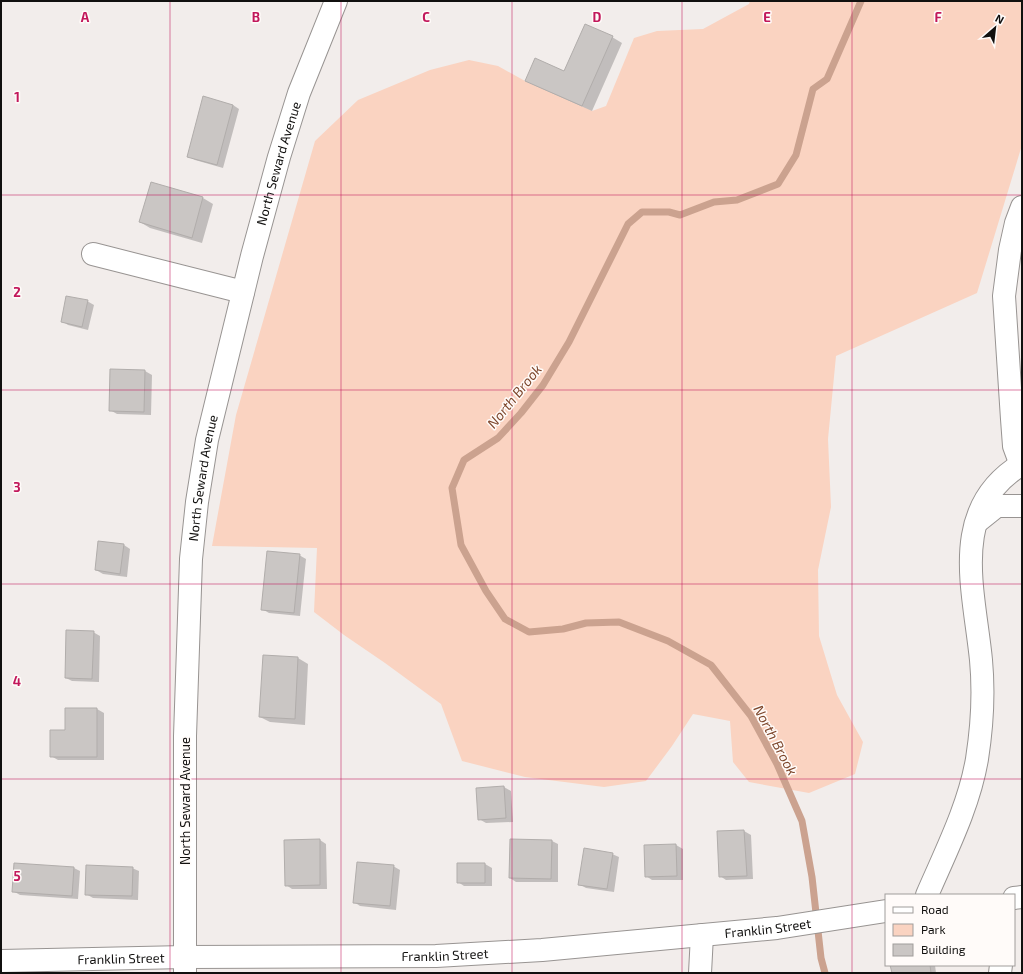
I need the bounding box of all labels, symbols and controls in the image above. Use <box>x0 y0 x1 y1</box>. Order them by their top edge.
north arrow <box>975 8 1015 48</box>
text: A <box>81 9 90 25</box>
text: B <box>252 9 260 25</box>
text: C <box>422 9 430 25</box>
text: D <box>593 9 602 25</box>
text: E <box>763 9 771 25</box>
text: F <box>934 9 942 25</box>
text: N <box>993 11 1007 26</box>
text: 1 <box>14 89 20 105</box>
street label: North Seward Avenue <box>253 99 304 227</box>
text: 2 <box>13 284 21 300</box>
water label: North Brook <box>483 361 545 431</box>
street label: North Seward Avenue <box>185 413 221 542</box>
text: 3 <box>13 479 21 495</box>
text: 4 <box>13 673 21 689</box>
water label: North Brook <box>750 702 802 778</box>
street label: North Seward Avenue <box>177 737 193 865</box>
text: 5 <box>13 868 21 884</box>
legend <box>885 894 1015 966</box>
text: Road <box>921 902 949 916</box>
street label: Franklin Street <box>724 915 812 941</box>
text: Park <box>921 922 946 936</box>
text: Building <box>921 942 966 956</box>
street label: Franklin Street <box>401 945 489 964</box>
street label: Franklin Street <box>77 949 165 967</box>

